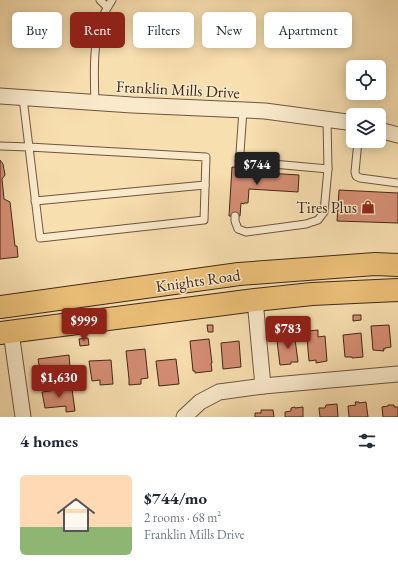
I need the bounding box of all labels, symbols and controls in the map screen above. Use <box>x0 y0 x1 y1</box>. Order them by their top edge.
chip: Buy <box>12 12 62 48</box>
chip: Rent <box>70 12 125 48</box>
chip: Filters <box>133 12 194 48</box>
chip: New <box>202 12 256 48</box>
chip: Apartment <box>264 12 352 48</box>
map controls <box>346 60 386 148</box>
button: locate <box>346 60 386 100</box>
street label: Franklin Mills Drive <box>116 76 240 103</box>
button: layers <box>346 108 386 148</box>
pin: $744 <box>233 152 281 186</box>
text: $744 <box>244 156 270 173</box>
place label: Tires Plus <box>296 197 357 218</box>
shop icon: Tires Plus <box>360 199 376 215</box>
street label: Knights Road <box>154 264 243 297</box>
pin: $999 <box>60 308 108 342</box>
text: $999 <box>71 312 97 329</box>
pin: $783 <box>264 316 312 350</box>
text: $783 <box>275 320 301 337</box>
pin: $1,630 <box>26 365 92 399</box>
text: $1,630 <box>41 369 77 386</box>
text: 4 homes <box>20 430 78 452</box>
icon: filters <box>356 430 378 452</box>
text: $744/mo <box>144 487 207 509</box>
icon: home <box>52 491 100 539</box>
text: 2 rooms · 68 m² <box>144 509 221 526</box>
text: Franklin Mills Drive <box>144 526 245 543</box>

